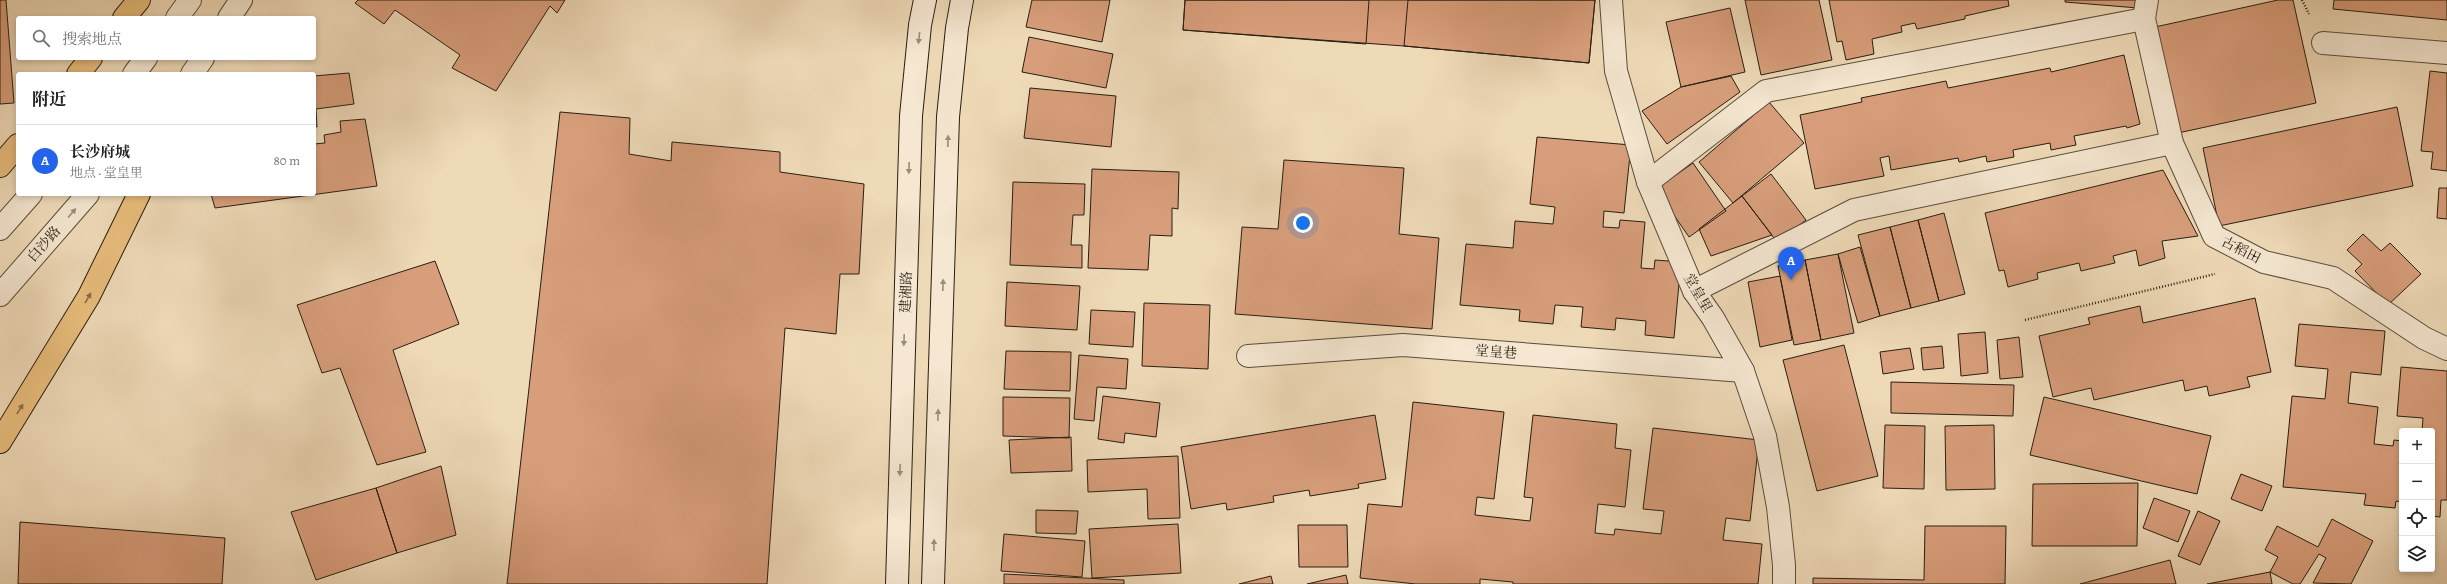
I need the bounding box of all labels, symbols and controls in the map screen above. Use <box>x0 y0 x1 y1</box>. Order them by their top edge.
search box <box>16 16 316 60</box>
icon: search <box>30 27 52 49</box>
text: 搜索地点 <box>62 29 122 49</box>
one-way arrow <box>916 32 922 44</box>
text: 附近 <box>32 88 66 111</box>
one-way arrow <box>944 135 951 147</box>
text: 长沙府城 <box>70 142 130 162</box>
text: A <box>41 152 49 169</box>
text: 80 m <box>273 152 300 169</box>
one-way arrow <box>906 162 913 174</box>
text: 地点 · 堂皇里 <box>70 164 143 181</box>
one-way arrow <box>67 208 76 218</box>
your location <box>1293 213 1313 233</box>
street label: 白沙路 <box>23 222 65 266</box>
street label: 古稻田 <box>2218 232 2264 268</box>
pin: A <box>1778 247 1804 280</box>
street label: 堂皇里 <box>1679 270 1717 316</box>
street label: 建湘路 <box>896 271 916 313</box>
one-way arrow <box>940 278 946 291</box>
one-way arrow <box>84 292 91 304</box>
one-way arrow <box>901 334 907 347</box>
street label: 堂皇巷 <box>1474 341 1518 363</box>
one-way arrow <box>16 403 23 415</box>
one-way arrow <box>935 409 942 421</box>
map controls <box>2399 428 2435 572</box>
button: + <box>2399 428 2435 464</box>
one-way arrow <box>897 464 904 476</box>
button: − <box>2399 464 2435 500</box>
button: locate <box>2399 500 2435 536</box>
button: layers <box>2399 536 2435 572</box>
one-way arrow <box>931 538 937 551</box>

